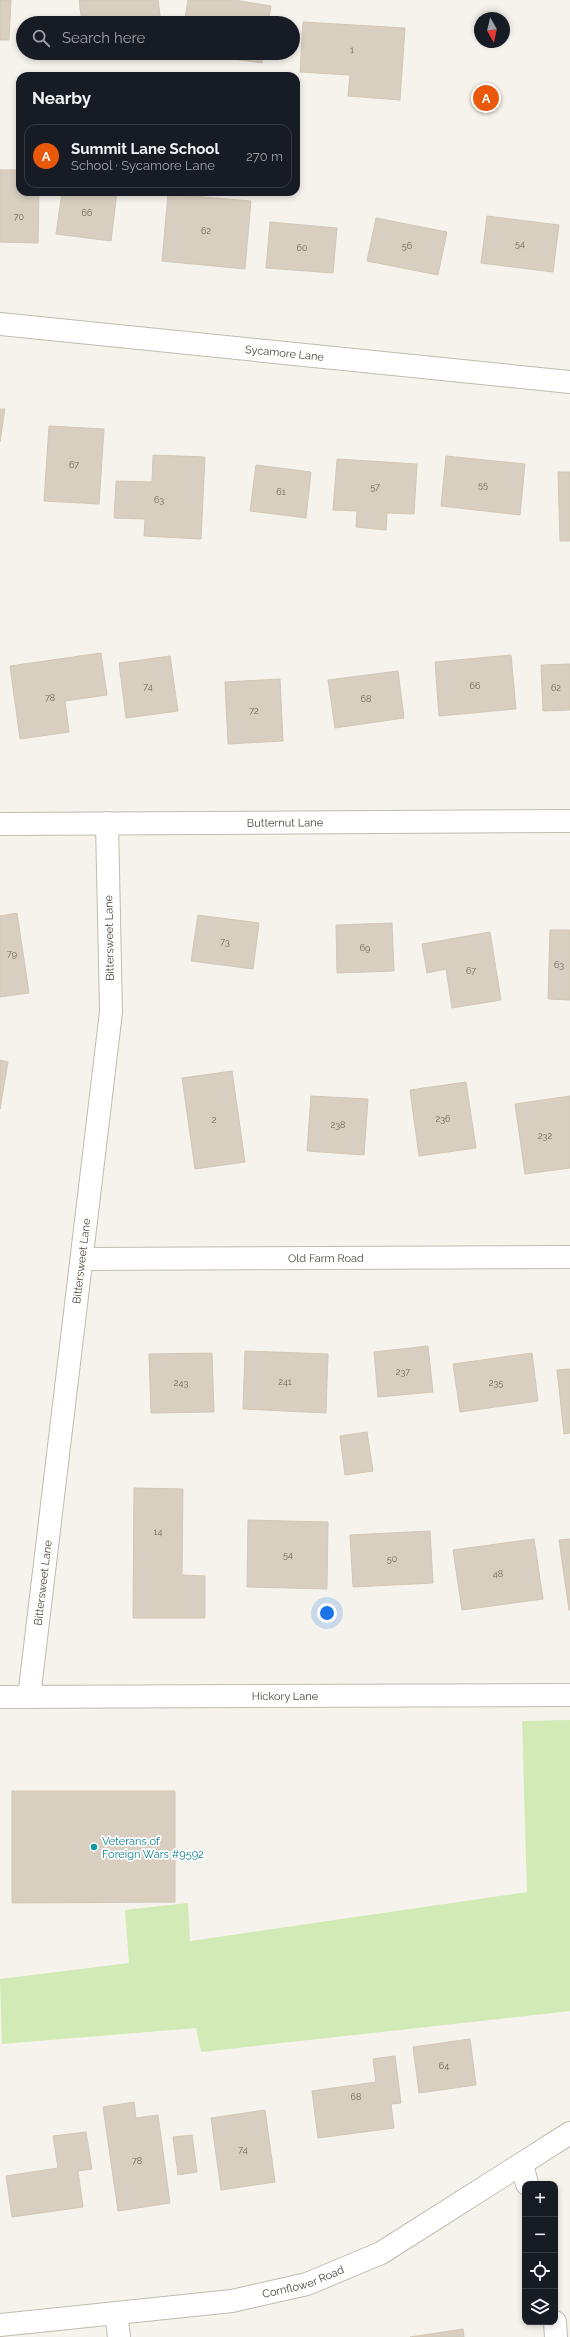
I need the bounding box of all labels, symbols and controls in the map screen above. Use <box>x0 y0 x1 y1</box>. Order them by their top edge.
north arrow <box>474 12 510 48</box>
search box <box>16 16 300 60</box>
icon: search <box>30 27 52 49</box>
text: Search here <box>62 29 145 47</box>
house number: 1 <box>350 45 354 55</box>
pin: A <box>473 83 499 113</box>
text: Nearby <box>32 88 91 108</box>
text: Summit Lane School <box>71 140 219 158</box>
text: A <box>42 149 50 164</box>
text: 270 m <box>246 149 283 164</box>
text: School · Sycamore Lane <box>71 158 215 173</box>
house number: 66 <box>82 208 93 218</box>
house number: 70 <box>14 212 25 222</box>
house number: 62 <box>201 226 211 236</box>
house number: 54 <box>515 239 525 249</box>
house number: 56 <box>402 241 413 251</box>
house number: 60 <box>297 243 308 253</box>
street label: Sycamore Lane <box>244 343 325 364</box>
house number: 67 <box>69 460 79 470</box>
house number: 55 <box>478 480 488 490</box>
house number: 57 <box>370 482 380 492</box>
house number: 61 <box>276 487 286 497</box>
house number: 63 <box>154 495 164 505</box>
house number: 66 <box>470 681 481 691</box>
house number: 74 <box>143 682 153 692</box>
house number: 62 <box>551 683 561 693</box>
house number: 78 <box>45 693 55 703</box>
house number: 68 <box>361 694 371 704</box>
house number: 72 <box>249 706 259 716</box>
street label: Butternut Lane <box>247 816 324 830</box>
street label: Bittersweet Lane <box>102 894 117 981</box>
house number: 73 <box>220 937 230 947</box>
house number: 69 <box>360 943 370 953</box>
house number: 79 <box>7 949 17 959</box>
house number: 63 <box>554 960 564 970</box>
house number: 67 <box>466 966 476 976</box>
house number: 236 <box>436 1114 451 1124</box>
house number: 2 <box>212 1115 217 1125</box>
house number: 238 <box>331 1120 345 1130</box>
house number: 232 <box>538 1131 552 1141</box>
street label: Bittersweet Lane <box>70 1217 93 1305</box>
street label: Old Farm Road <box>288 1252 364 1265</box>
house number: 237 <box>396 1367 410 1377</box>
house number: 241 <box>278 1377 292 1387</box>
house number: 243 <box>174 1378 188 1388</box>
house number: 235 <box>489 1378 503 1388</box>
house number: 14 <box>154 1527 162 1537</box>
street label: Bittersweet Lane <box>32 1539 55 1626</box>
house number: 54 <box>283 1550 293 1560</box>
house number: 50 <box>387 1554 398 1564</box>
house number: 48 <box>493 1569 503 1579</box>
your location <box>317 1603 337 1623</box>
street label: Hickory Lane <box>252 1690 319 1703</box>
place label: Veterans of Foreign Wars #9592 <box>102 1835 204 1861</box>
marker: Veterans of Foreign Wars #9592 <box>89 1842 99 1852</box>
house number: 64 <box>439 2061 449 2071</box>
house number: 68 <box>351 2092 361 2102</box>
house number: 74 <box>238 2145 248 2155</box>
house number: 78 <box>132 2156 142 2166</box>
map controls <box>522 2181 558 2325</box>
button: + <box>522 2181 558 2217</box>
button: − <box>522 2217 558 2253</box>
button: locate <box>522 2253 558 2289</box>
street label: Cornflower Road <box>261 2263 346 2301</box>
button: layers <box>522 2289 558 2325</box>

